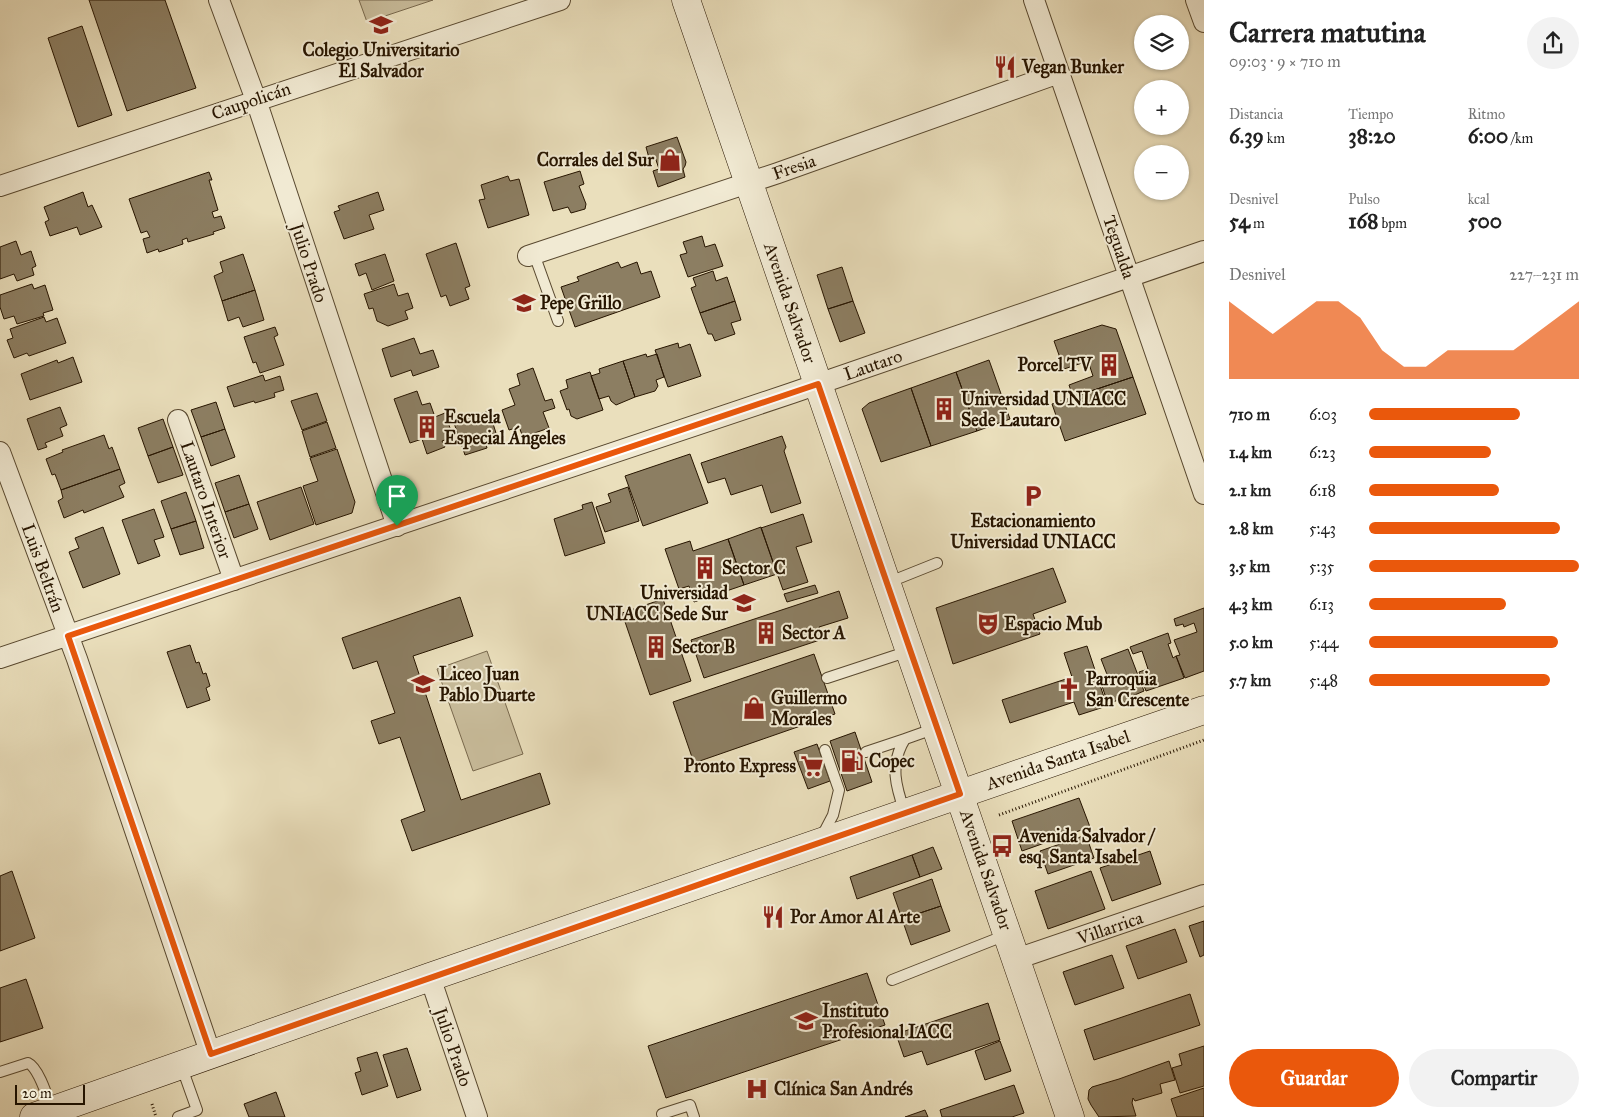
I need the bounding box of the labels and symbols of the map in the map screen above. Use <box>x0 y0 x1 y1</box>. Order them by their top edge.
school or university icon: Colegio Universitario El Salvador <box>368 12 394 38</box>
place label: Colegio Universitario El Salvador <box>302 39 460 82</box>
restaurant icon: Vegan Bunker <box>992 54 1018 80</box>
place label: Vegan Bunker <box>1021 56 1125 79</box>
street label: Caupolicán <box>209 77 294 125</box>
shop icon: Corrales del Sur <box>657 147 683 173</box>
place label: Corrales del Sur <box>537 149 655 171</box>
street label: Fresia <box>769 149 819 185</box>
street label: Tegualda <box>1097 212 1140 282</box>
street label: Julio Prado <box>284 219 332 306</box>
street label: Avenida Salvador <box>759 239 821 366</box>
school or university icon: Pepe Grillo <box>511 290 537 316</box>
place label: Pepe Grillo <box>540 292 621 315</box>
street label: Lautaro <box>841 345 905 385</box>
building icon: Porcel TV <box>1096 352 1122 378</box>
place label: Porcel TV <box>1017 354 1093 376</box>
place label: Universidad UNIACC Sede Lautaro <box>961 388 1126 431</box>
building icon: Universidad UNIACC Sede Lautaro <box>931 396 957 422</box>
place label: Escuela Especial Ángeles <box>444 406 566 450</box>
building icon: Escuela Especial Ángeles <box>414 414 440 440</box>
street label: Lautaro Interior <box>176 438 236 562</box>
pin <box>376 475 418 526</box>
parking icon: Estacionamiento Universidad UNIACC <box>1020 483 1046 509</box>
place label: Estacionamiento Universidad UNIACC <box>950 510 1116 553</box>
street label: Luis Beltrán <box>17 521 69 616</box>
building icon: Sector C <box>692 555 718 581</box>
place label: Sector C <box>722 557 786 579</box>
place label: Universidad UNIACC Sede Sur <box>586 582 729 625</box>
school or university icon: Universidad UNIACC Sede Sur <box>731 590 757 616</box>
theatre icon: Espacio Mub <box>975 611 1001 637</box>
place label: Espacio Mub <box>1004 613 1103 636</box>
building icon: Sector A <box>753 620 779 646</box>
place label: Sector A <box>782 622 847 644</box>
building icon: Sector B <box>643 634 669 660</box>
place label: Sector B <box>672 636 736 658</box>
place label: Liceo Juan Pablo Duarte <box>439 663 536 706</box>
place label: Parroquia San Crescente <box>1086 668 1190 711</box>
school or university icon: Liceo Juan Pablo Duarte <box>410 671 436 697</box>
church icon: Parroquia San Crescente <box>1056 676 1082 702</box>
place label: Guillermo Morales <box>771 687 847 730</box>
shop icon: Guillermo Morales <box>741 695 767 721</box>
street label: Avenida Santa Isabel <box>982 725 1133 795</box>
fuel station icon: Copec <box>839 748 865 774</box>
place label: Copec <box>869 750 915 773</box>
supermarket icon: Pronto Express <box>799 753 825 779</box>
place label: Pronto Express <box>684 755 796 778</box>
street label: Avenida Salvador <box>955 806 1017 933</box>
place label: Avenida Salvador / esq. Santa Isabel <box>1018 825 1156 869</box>
bus stop icon: Avenida Salvador / esq. Santa Isabel <box>989 833 1015 859</box>
restaurant icon: Por Amor Al Arte <box>760 904 786 930</box>
place label: Por Amor Al Arte <box>790 906 921 928</box>
street label: Villarrica <box>1073 906 1146 950</box>
place label: Instituto Profesional IACC <box>822 1000 952 1043</box>
street label: Julio Prado <box>428 1003 477 1090</box>
school or university icon: Instituto Profesional IACC <box>793 1008 819 1034</box>
hospital icon: Clínica San Andrés <box>744 1076 770 1102</box>
place label: Clínica San Andrés <box>774 1078 913 1100</box>
scale bar <box>15 1082 85 1105</box>

